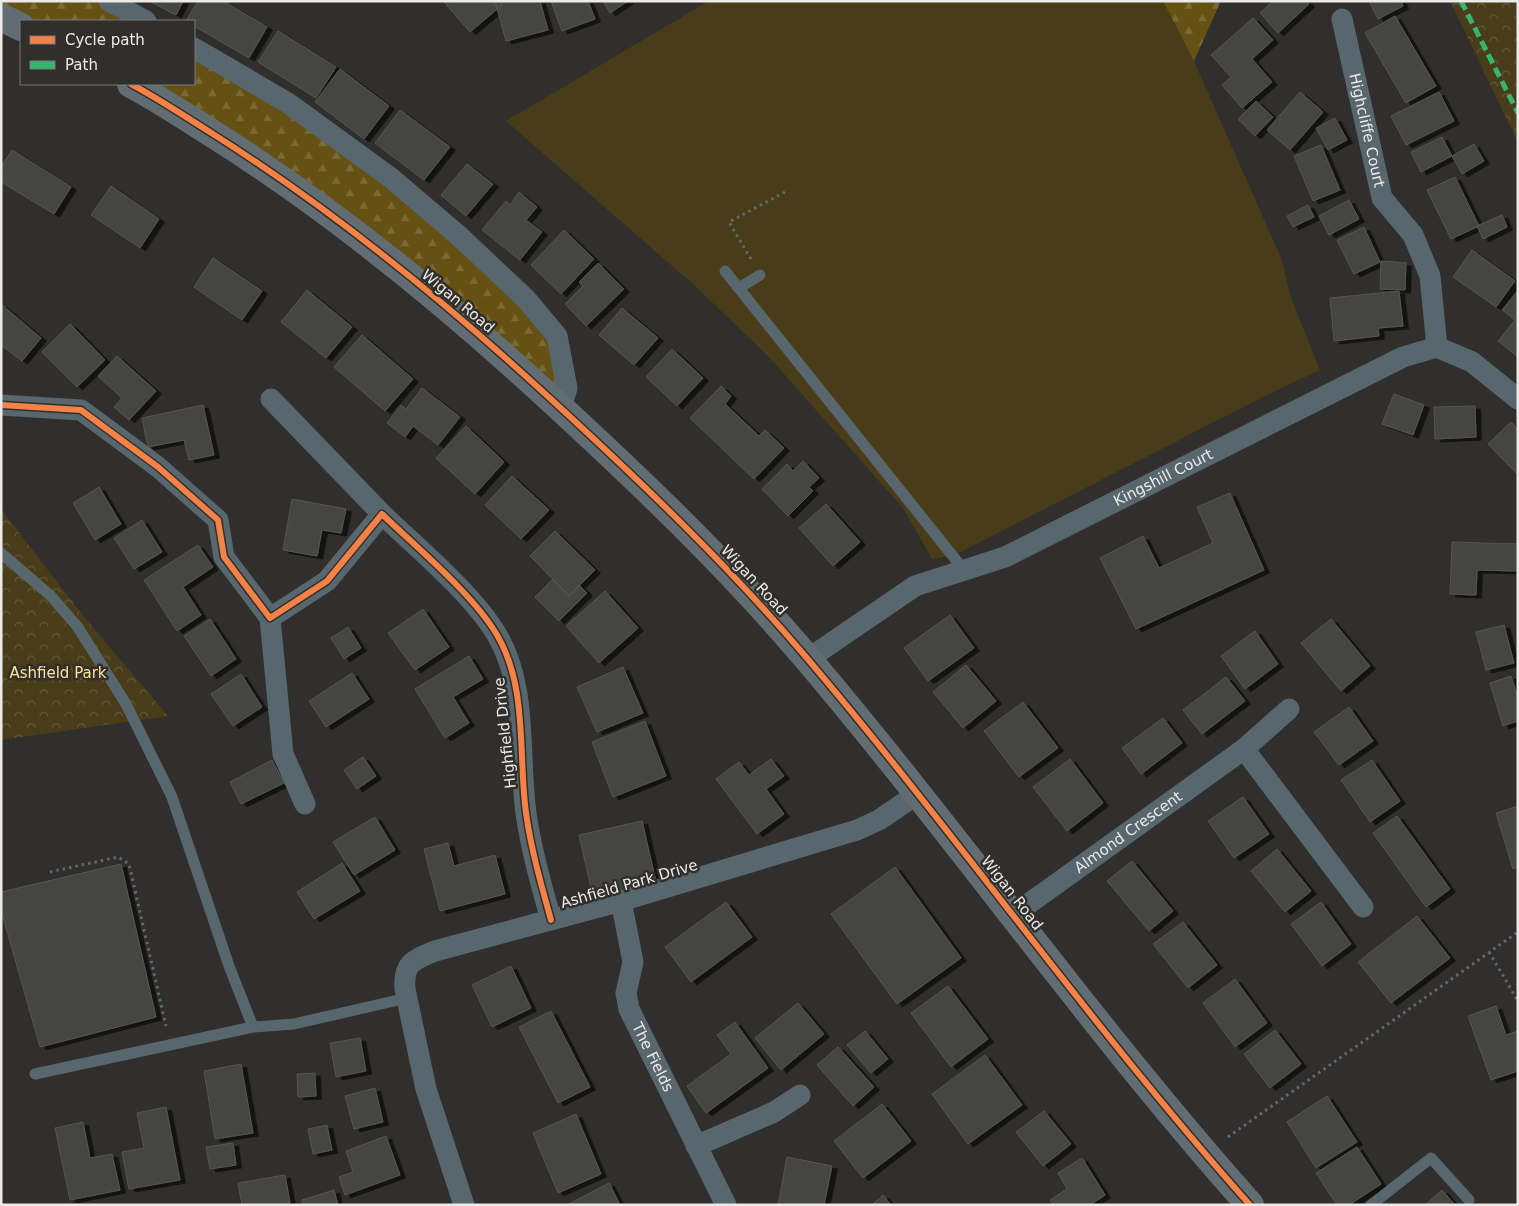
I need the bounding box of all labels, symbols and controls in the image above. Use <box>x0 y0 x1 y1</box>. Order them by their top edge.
legend <box>20 20 195 85</box>
text: Cycle path <box>65 31 145 49</box>
text: Path <box>65 56 98 74</box>
street label: Highcliffe Court <box>1345 71 1388 189</box>
street label: Wigan Road <box>418 265 498 337</box>
street label: Kingshill Court <box>1110 445 1216 510</box>
street label: Wigan Road <box>717 541 791 619</box>
park label: Ashfield Park <box>9 664 107 682</box>
street label: Highfield Drive <box>490 677 520 789</box>
street label: Almond Crescent <box>1071 787 1186 877</box>
street label: Wigan Road <box>977 852 1047 934</box>
street label: Ashfield Park Drive <box>558 856 700 912</box>
street label: The Fields <box>628 1019 678 1095</box>

